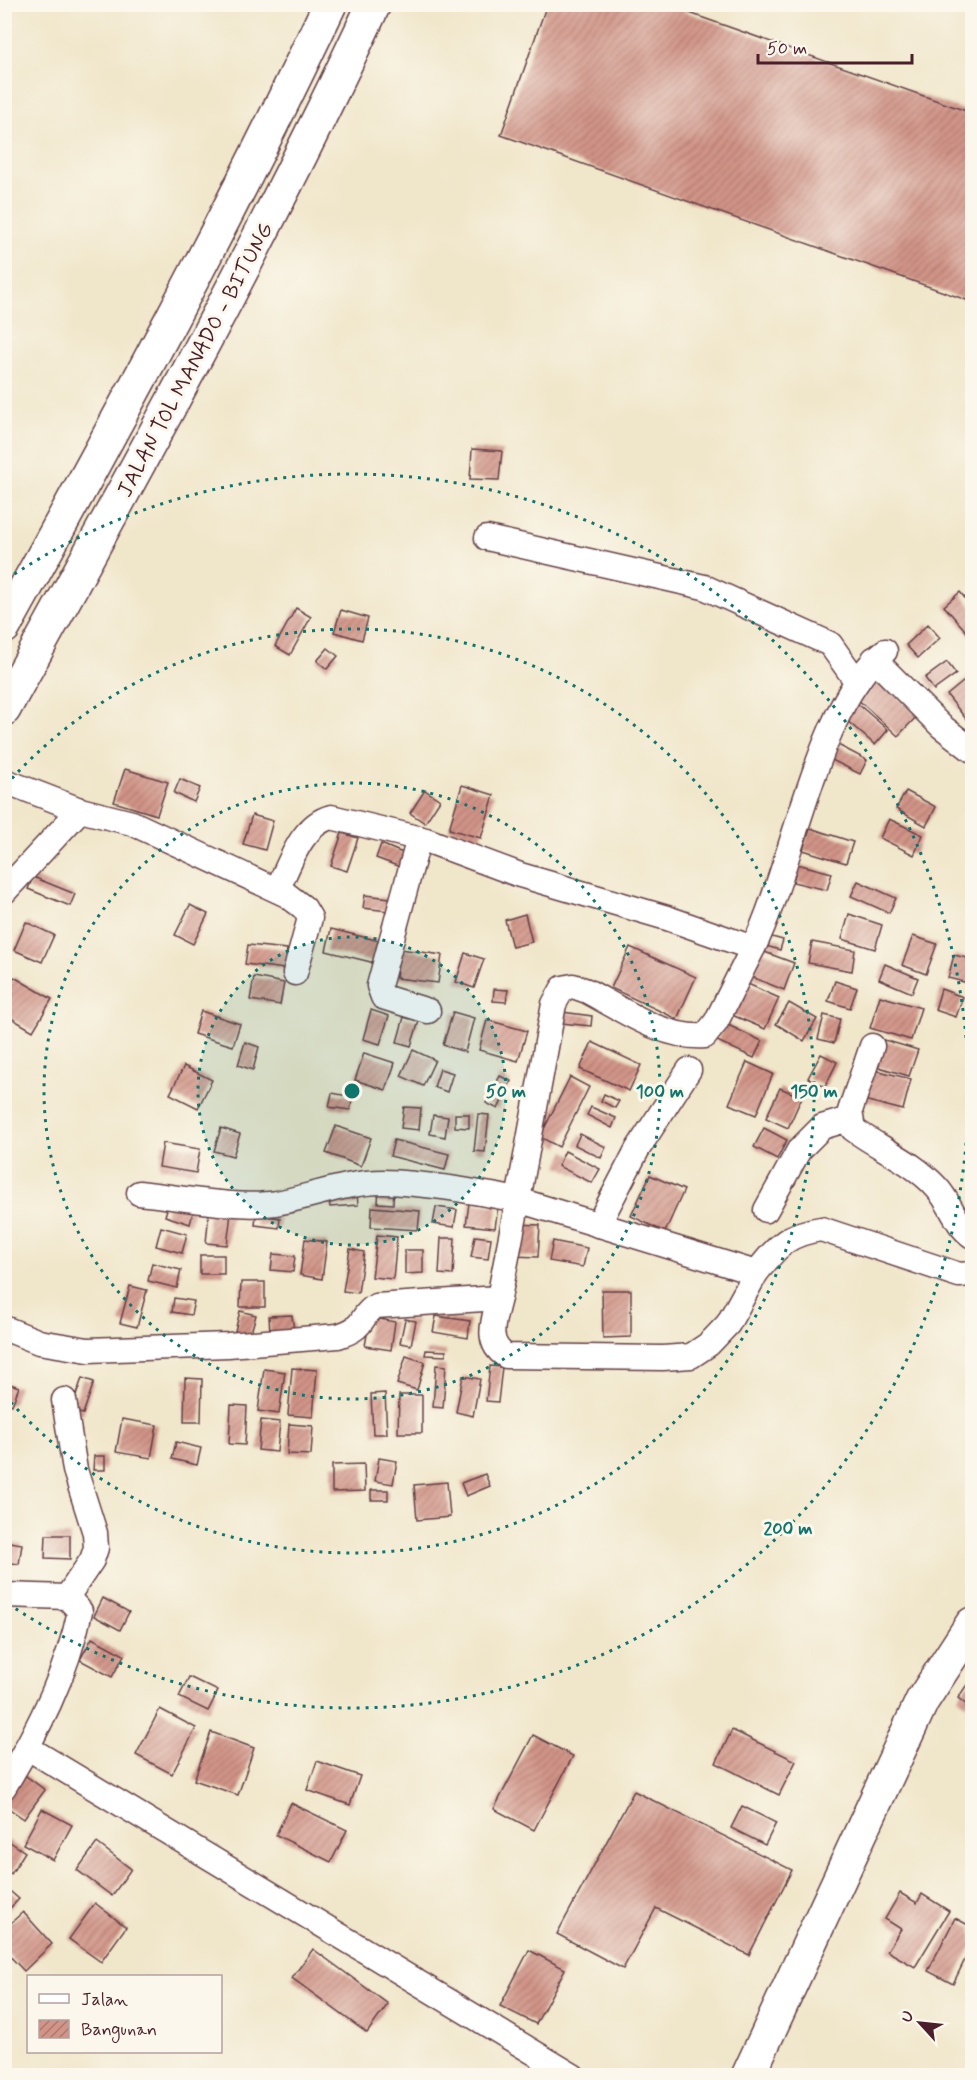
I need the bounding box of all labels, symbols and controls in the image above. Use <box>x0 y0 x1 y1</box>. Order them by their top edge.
scale bar <box>758 27 912 65</box>
text: 50 m <box>767 37 807 61</box>
street label: JALAN TOL MANADO - BITUNG <box>111 218 280 502</box>
text: 50 m <box>486 1080 526 1104</box>
text: 100 m <box>636 1080 684 1104</box>
text: 150 m <box>790 1080 838 1104</box>
centre of rings <box>342 1081 362 1101</box>
text: 200 m <box>763 1517 813 1541</box>
legend <box>27 1975 222 2053</box>
text: Jalan <box>81 1988 128 2012</box>
north arrow <box>890 1993 950 2053</box>
text: U <box>896 2007 920 2026</box>
text: Bangunan <box>81 2018 157 2043</box>

